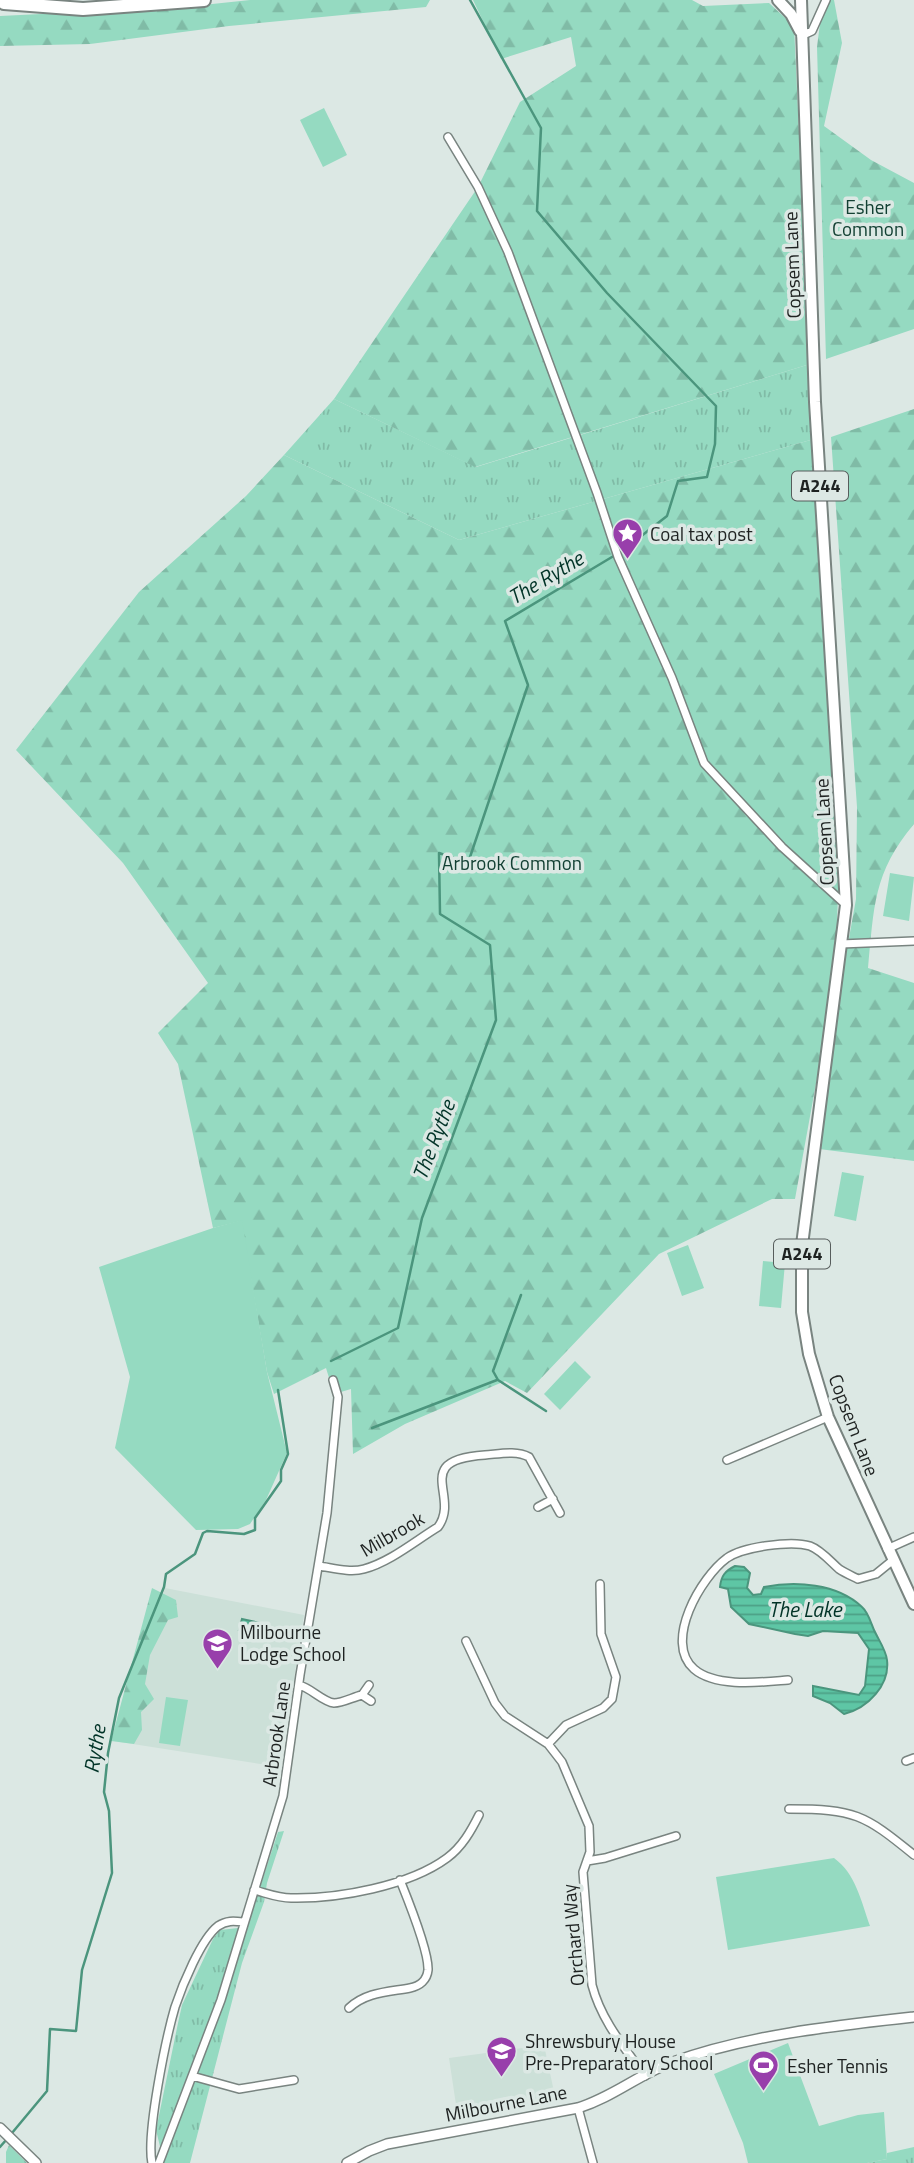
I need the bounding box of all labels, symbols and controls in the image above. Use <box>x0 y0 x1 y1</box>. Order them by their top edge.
park label: Esher Common <box>832 192 904 243</box>
street label: Copsem Lane <box>775 211 808 319</box>
road number: A244 <box>792 472 848 500</box>
place icon: Coal tax post <box>610 517 644 561</box>
place label: Coal tax post <box>650 519 753 548</box>
water label: The Rythe <box>502 541 590 612</box>
street label: Copsem Lane <box>806 778 841 886</box>
park label: Arbrook Common <box>442 848 582 877</box>
water label: The Rythe <box>403 1094 463 1184</box>
road number: A244 <box>774 1240 830 1268</box>
street label: Copsem Lane <box>822 1370 887 1480</box>
street label: Milbrook <box>354 1503 429 1564</box>
water label: The Lake <box>769 1593 843 1625</box>
place label: Milbourne Lodge School <box>240 1617 346 1668</box>
school or university icon: Milbourne Lodge School <box>200 1626 234 1670</box>
street label: Arbrook Lane <box>254 1679 297 1788</box>
water label: Rythe <box>74 1721 114 1775</box>
street label: Orchard Way <box>554 1883 591 1987</box>
place label: Shrewsbury House Pre-Preparatory School <box>525 2026 713 2077</box>
school or university icon: Shrewsbury House Pre-Preparatory School <box>485 2035 519 2079</box>
sports icon: Esher Tennis <box>747 2049 781 2093</box>
place label: Esher Tennis <box>787 2051 888 2080</box>
street label: Milbourne Lane <box>442 2076 569 2129</box>

